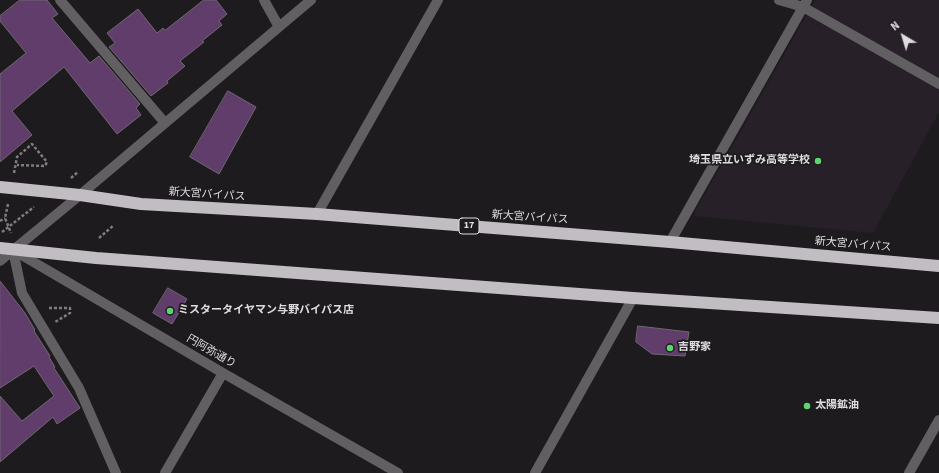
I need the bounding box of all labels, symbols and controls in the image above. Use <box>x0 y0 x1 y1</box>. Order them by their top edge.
north arrow <box>883 16 923 56</box>
text: N <box>888 18 903 34</box>
place label: 埼玉県立いずみ高等学校 <box>689 154 810 168</box>
marker: 埼玉県立いずみ高等学校 <box>813 156 823 166</box>
street label: 新大宮バイパス <box>168 186 246 204</box>
street label: 新大宮バイパス <box>491 209 569 227</box>
road number: 17 <box>459 218 479 234</box>
street label: 新大宮バイパス <box>814 235 892 255</box>
place label: ミスタータイヤマン与野バイパス店 <box>178 304 354 318</box>
marker: ミスタータイヤマン与野バイパス店 <box>165 306 175 316</box>
street label: 円阿弥通り <box>184 333 238 371</box>
place label: 吉野家 <box>678 341 711 355</box>
marker: 吉野家 <box>665 343 675 353</box>
place label: 太陽鉱油 <box>815 399 859 413</box>
marker: 太陽鉱油 <box>802 401 812 411</box>

